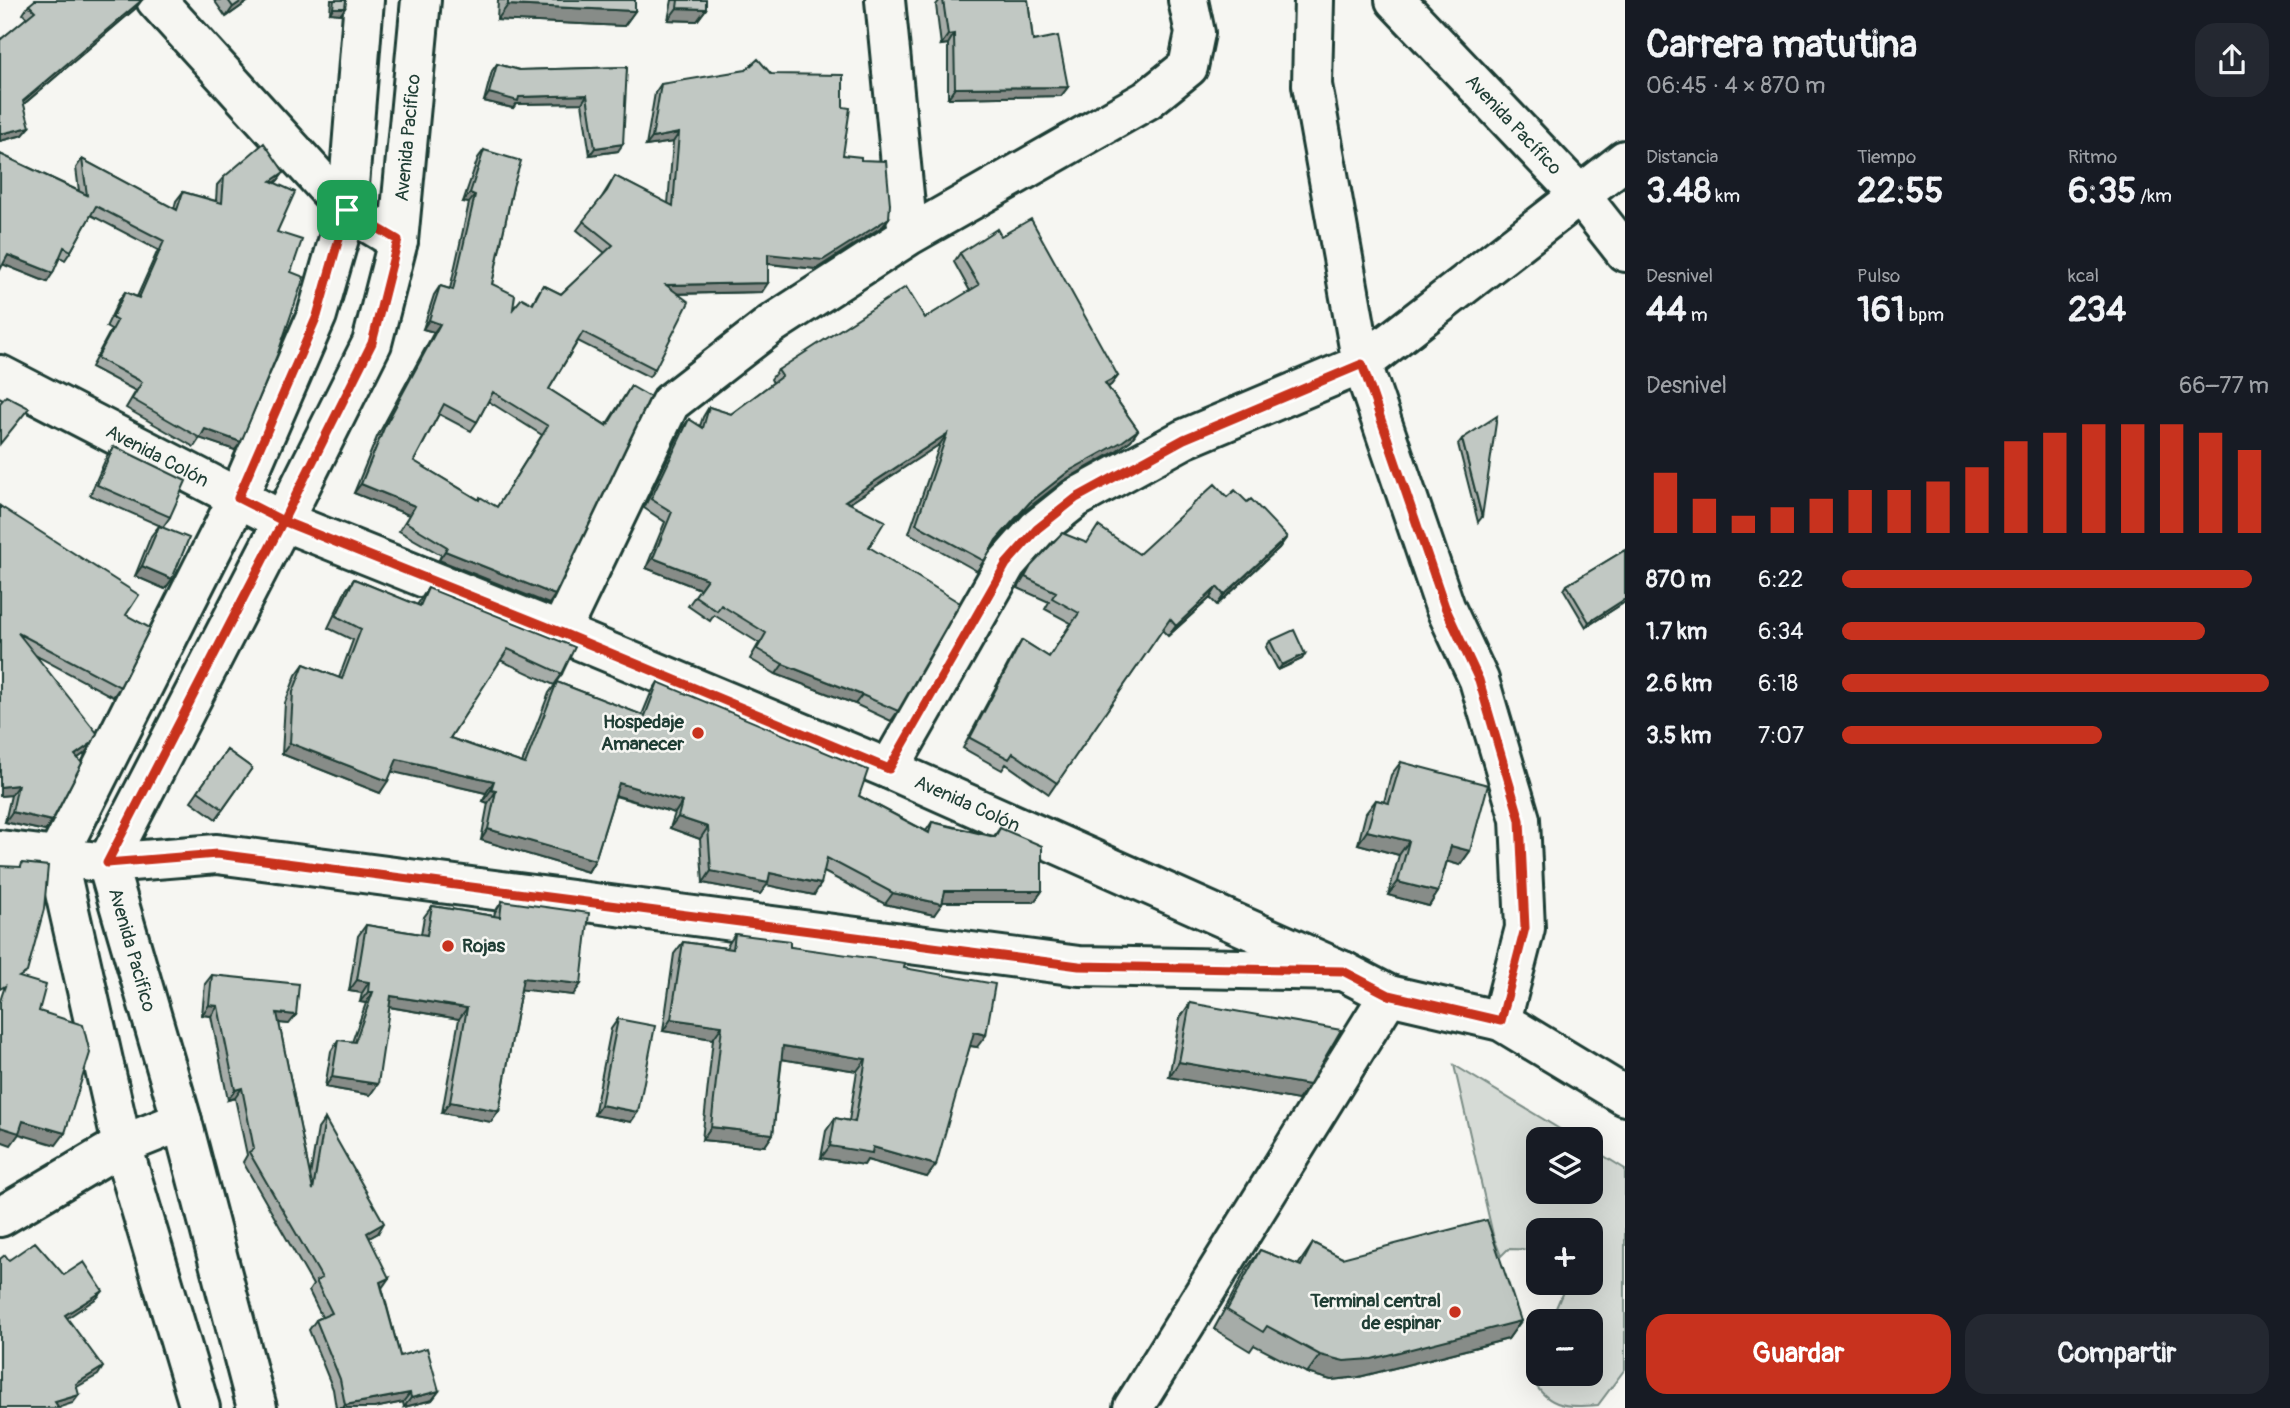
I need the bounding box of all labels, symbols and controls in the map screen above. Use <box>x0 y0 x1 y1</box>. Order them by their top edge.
text: Carrera matutina <box>1646 21 1917 69</box>
button: share <box>2195 23 2269 97</box>
street label: Avenida Pacífico <box>1460 69 1567 180</box>
text: 06:45 · 4 × 870 m <box>1646 71 1825 100</box>
street label: Avenida Pacifico <box>390 73 426 202</box>
text: Distancia <box>1646 145 1718 169</box>
text: Tiempo <box>1857 145 1916 169</box>
text: Ritmo <box>2068 145 2117 169</box>
text: 3.48 <box>1646 169 1711 213</box>
text: 22:55 <box>1857 169 1943 213</box>
text: 6:35 <box>2068 169 2136 213</box>
pin <box>317 180 377 240</box>
text: km <box>1711 184 1740 208</box>
text: /km <box>2136 184 2172 208</box>
icon: arrive <box>328 191 366 229</box>
text: Desnivel <box>1646 264 1713 288</box>
text: Pulso <box>1857 264 1900 288</box>
text: kcal <box>2068 264 2099 288</box>
text: 44 <box>1646 288 1687 332</box>
text: 161 <box>1857 288 1905 332</box>
text: 234 <box>2068 288 2126 332</box>
text: m <box>1687 303 1708 327</box>
text: bpm <box>1905 303 1944 327</box>
text: Desnivel <box>1646 371 1727 400</box>
text: 66–77 m <box>2179 371 2269 400</box>
street label: Avenida Colón <box>102 420 213 493</box>
text: 870 m <box>1646 565 1711 594</box>
text: 6:22 <box>1758 565 1803 594</box>
text: 1.7 km <box>1646 617 1707 646</box>
text: 6:34 <box>1758 617 1804 646</box>
text: 2.6 km <box>1646 669 1712 698</box>
text: 6:18 <box>1758 669 1798 698</box>
place label: Hospedaje Amanecer <box>601 710 685 756</box>
text: 3.5 km <box>1646 721 1711 750</box>
text: 7:07 <box>1758 721 1804 750</box>
marker: Hospedaje Amanecer <box>690 725 706 741</box>
street label: Avenida Colón <box>911 770 1024 838</box>
street label: Avenida Pacifico <box>103 885 161 1015</box>
place label: Rojas <box>462 934 505 958</box>
marker: Rojas <box>440 938 456 954</box>
map controls <box>1526 1127 1603 1386</box>
button: layers <box>1526 1127 1603 1204</box>
button: + <box>1526 1218 1603 1295</box>
place label: Terminal central de espinar <box>1309 1289 1441 1335</box>
marker: Terminal central de espinar <box>1447 1304 1463 1320</box>
button: − <box>1526 1309 1603 1386</box>
button: Guardar <box>1646 1314 1951 1394</box>
button: Compartir <box>1965 1314 2269 1394</box>

